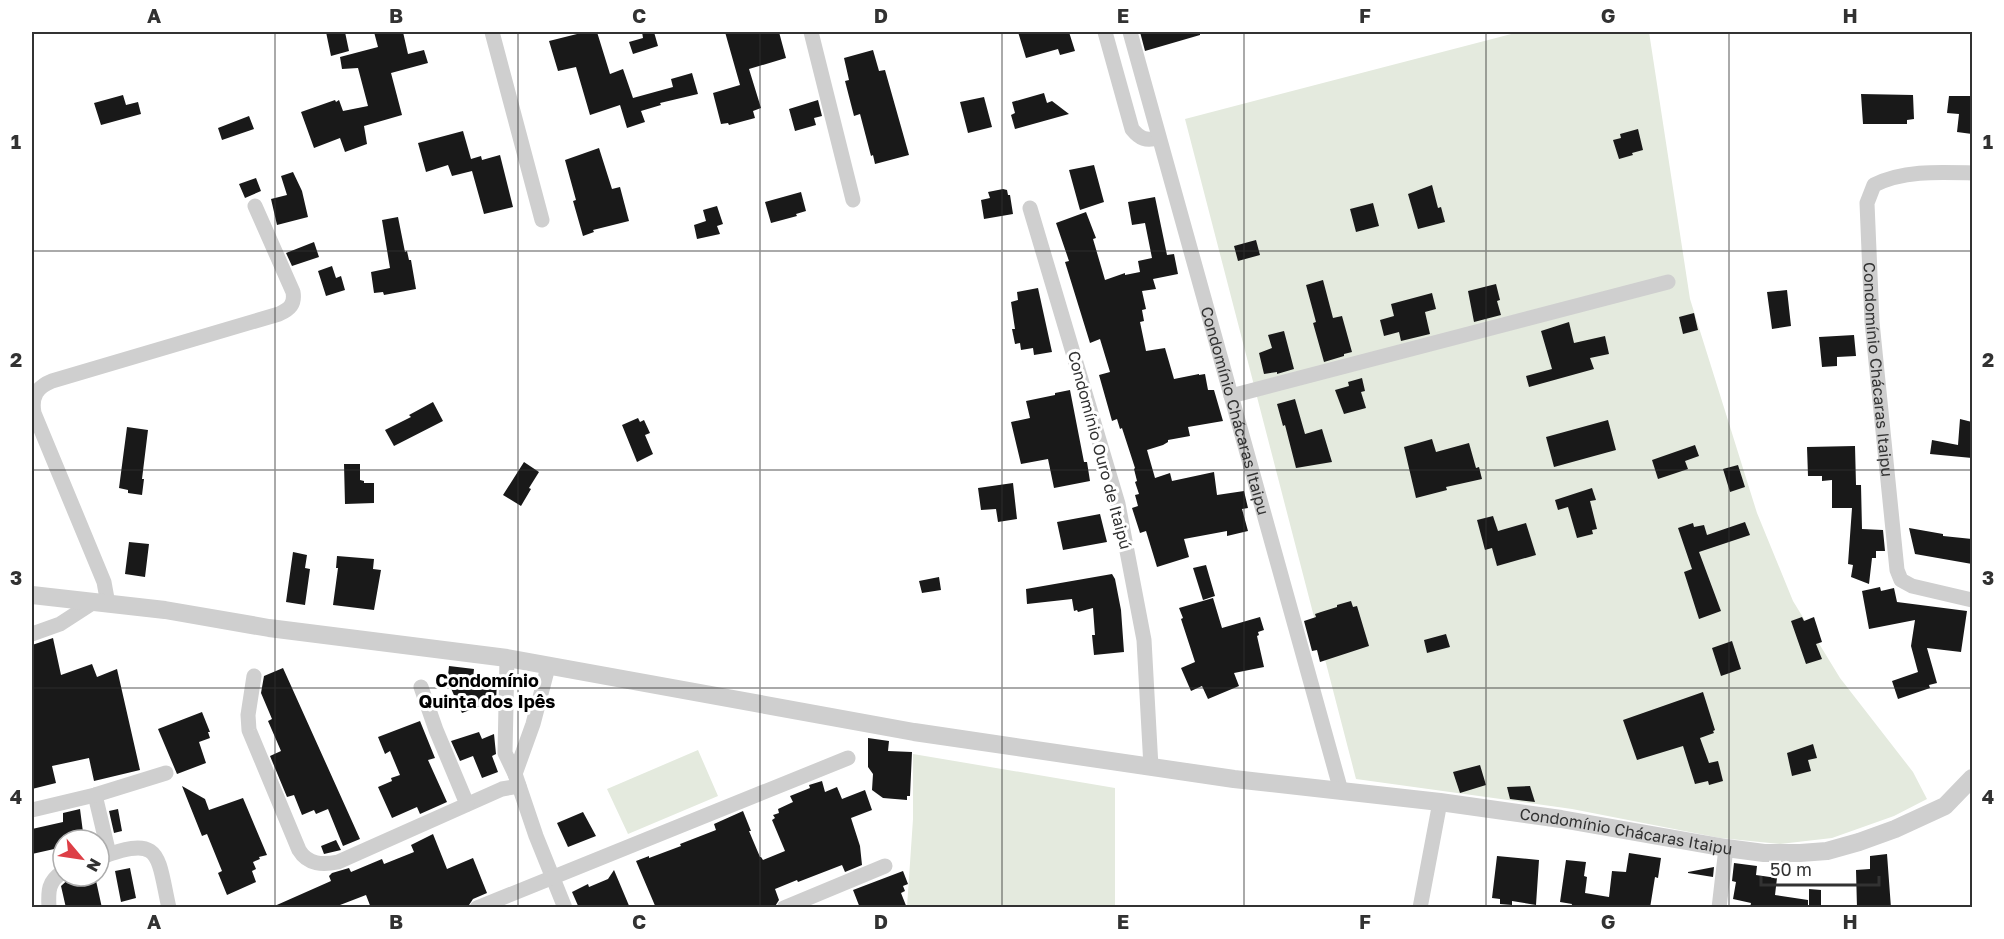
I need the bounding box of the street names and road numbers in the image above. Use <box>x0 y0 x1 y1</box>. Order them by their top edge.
street label: Condomínio Chácaras Itaipu <box>1859 262 1898 478</box>
street label: Condomínio Chácaras Itaipu <box>1197 304 1274 517</box>
street label: Condomínio Ouro de Itaipú <box>1064 349 1136 551</box>
street label: Condomínio Chácaras Itaipu <box>1518 803 1734 859</box>

